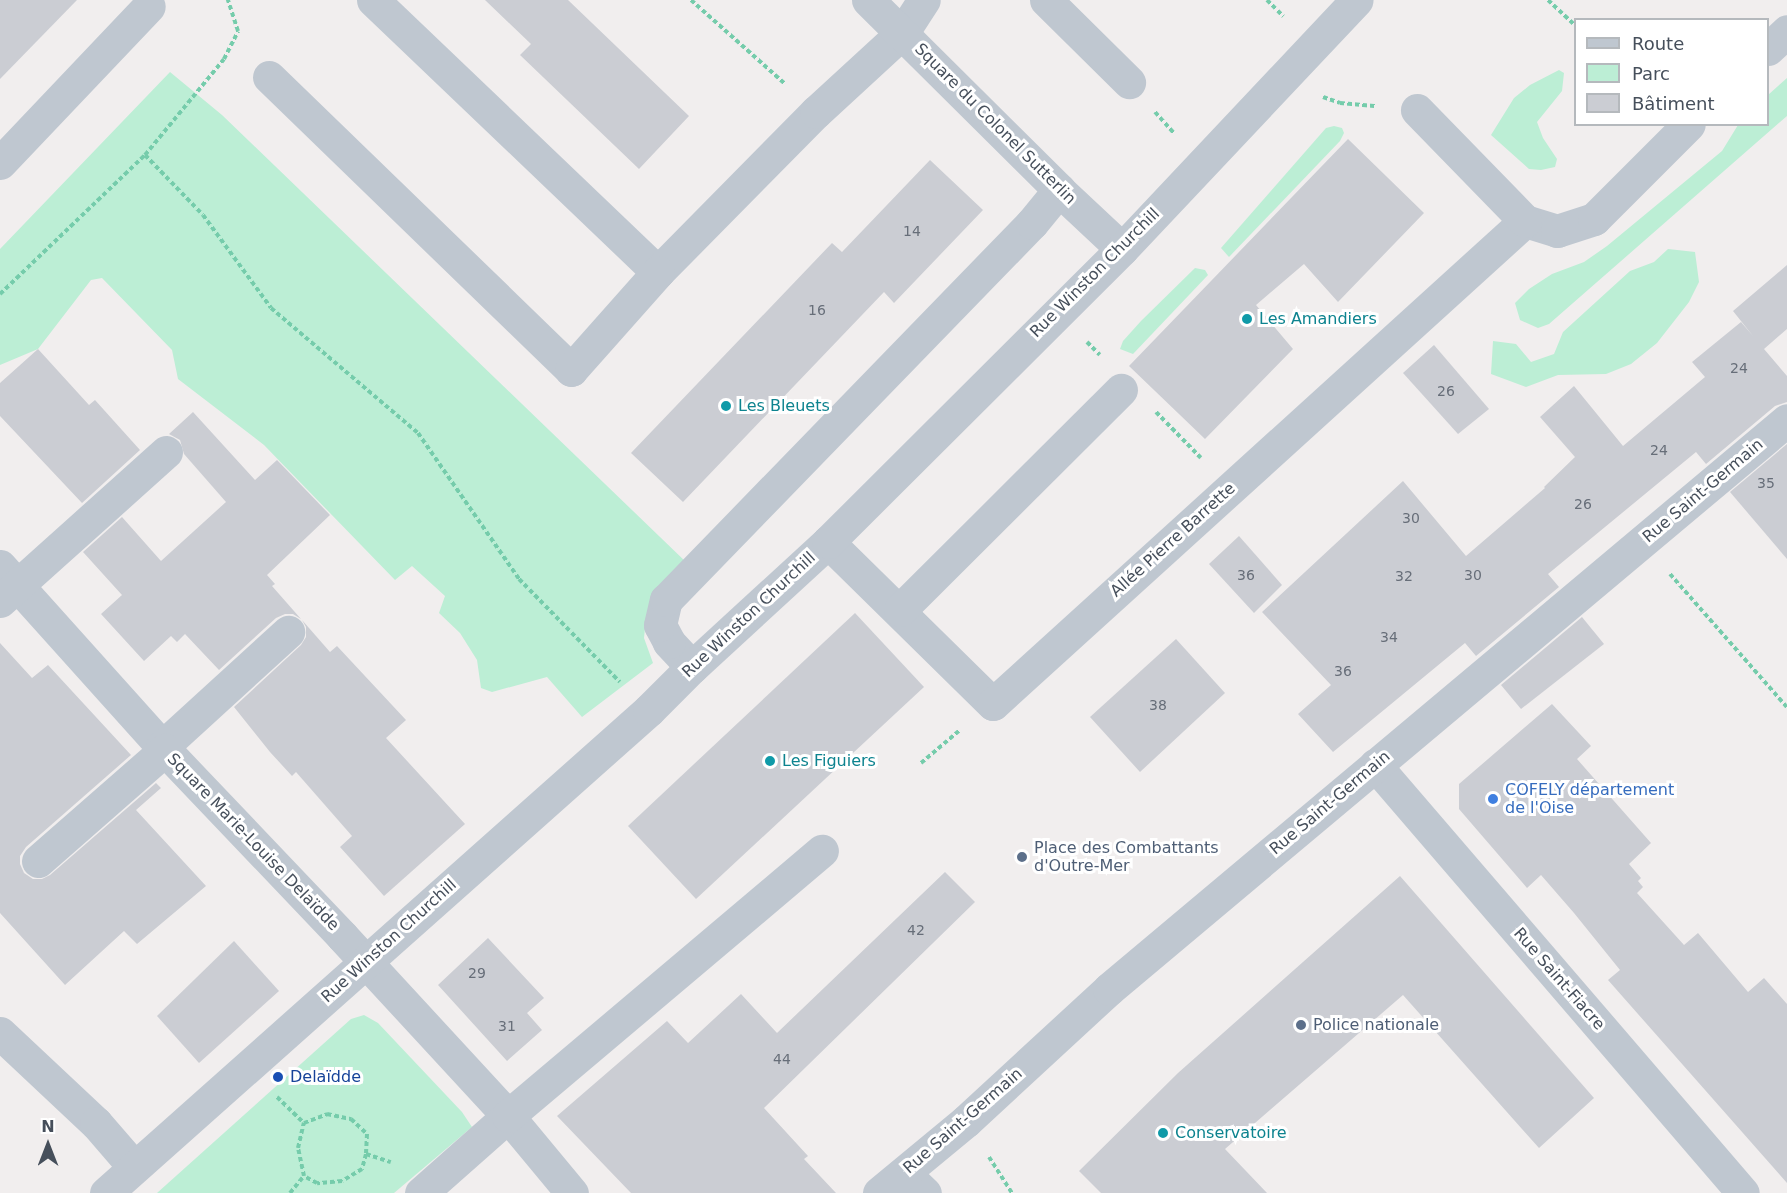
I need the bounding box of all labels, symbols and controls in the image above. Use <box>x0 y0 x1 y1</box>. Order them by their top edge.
legend <box>1574 18 1769 126</box>
text: Route <box>1632 33 1684 54</box>
street label: Square du Colonel Sutterlin <box>910 39 1080 209</box>
text: Parc <box>1632 63 1670 84</box>
text: Bâtiment <box>1632 93 1715 114</box>
street label: Rue Winston Churchill <box>1026 204 1164 342</box>
house number: 14 <box>903 223 921 239</box>
house number: 16 <box>808 302 826 318</box>
place label: Les Amandiers <box>1259 309 1377 329</box>
marker: Les Amandiers <box>1240 312 1254 326</box>
house number: 24 <box>1730 360 1748 376</box>
house number: 26 <box>1437 383 1455 399</box>
place label: Les Bleuets <box>738 396 830 416</box>
marker: Les Bleuets <box>719 399 733 413</box>
street label: Rue Saint-Germain <box>1639 435 1767 547</box>
house number: 24 <box>1650 442 1668 458</box>
house number: 35 <box>1757 475 1775 491</box>
street label: Allée Pierre Barrette <box>1107 479 1239 601</box>
house number: 26 <box>1574 496 1592 512</box>
house number: 30 <box>1402 510 1420 526</box>
street label: Rue Winston Churchill <box>678 548 820 682</box>
house number: 36 <box>1237 567 1255 583</box>
house number: 30 <box>1464 567 1482 583</box>
house number: 32 <box>1395 568 1413 584</box>
house number: 34 <box>1380 629 1398 645</box>
house number: 36 <box>1334 663 1352 679</box>
house number: 38 <box>1149 697 1167 713</box>
street label: Rue Saint-Germain <box>1266 747 1394 859</box>
street label: Square Marie-Louise Delaïdde <box>163 749 343 935</box>
place label: Les Figuiers <box>782 751 876 771</box>
marker: Les Figuiers <box>763 754 777 768</box>
place label: COFELY département de l'Oise <box>1505 780 1674 818</box>
marker: COFELY département de l'Oise <box>1486 792 1500 806</box>
place label: Place des Combattants d'Outre-Mer <box>1034 838 1219 876</box>
marker: Place des Combattants d'Outre-Mer <box>1015 850 1029 864</box>
street label: Rue Winston Churchill <box>318 875 460 1007</box>
house number: 42 <box>907 922 925 938</box>
street label: Rue Saint-Fiacre <box>1509 924 1609 1034</box>
house number: 29 <box>468 965 486 981</box>
place label: Police nationale <box>1313 1015 1439 1035</box>
house number: 31 <box>498 1018 516 1034</box>
marker: Police nationale <box>1294 1018 1308 1032</box>
house number: 44 <box>773 1051 791 1067</box>
street label: Rue Saint-Germain <box>900 1064 1026 1178</box>
place label: Delaïdde <box>290 1067 361 1087</box>
marker: Delaïdde <box>271 1070 285 1084</box>
north arrow <box>18 1115 78 1175</box>
text: N <box>41 1117 55 1136</box>
place label: Conservatoire <box>1175 1123 1287 1143</box>
marker: Conservatoire <box>1156 1126 1170 1140</box>

